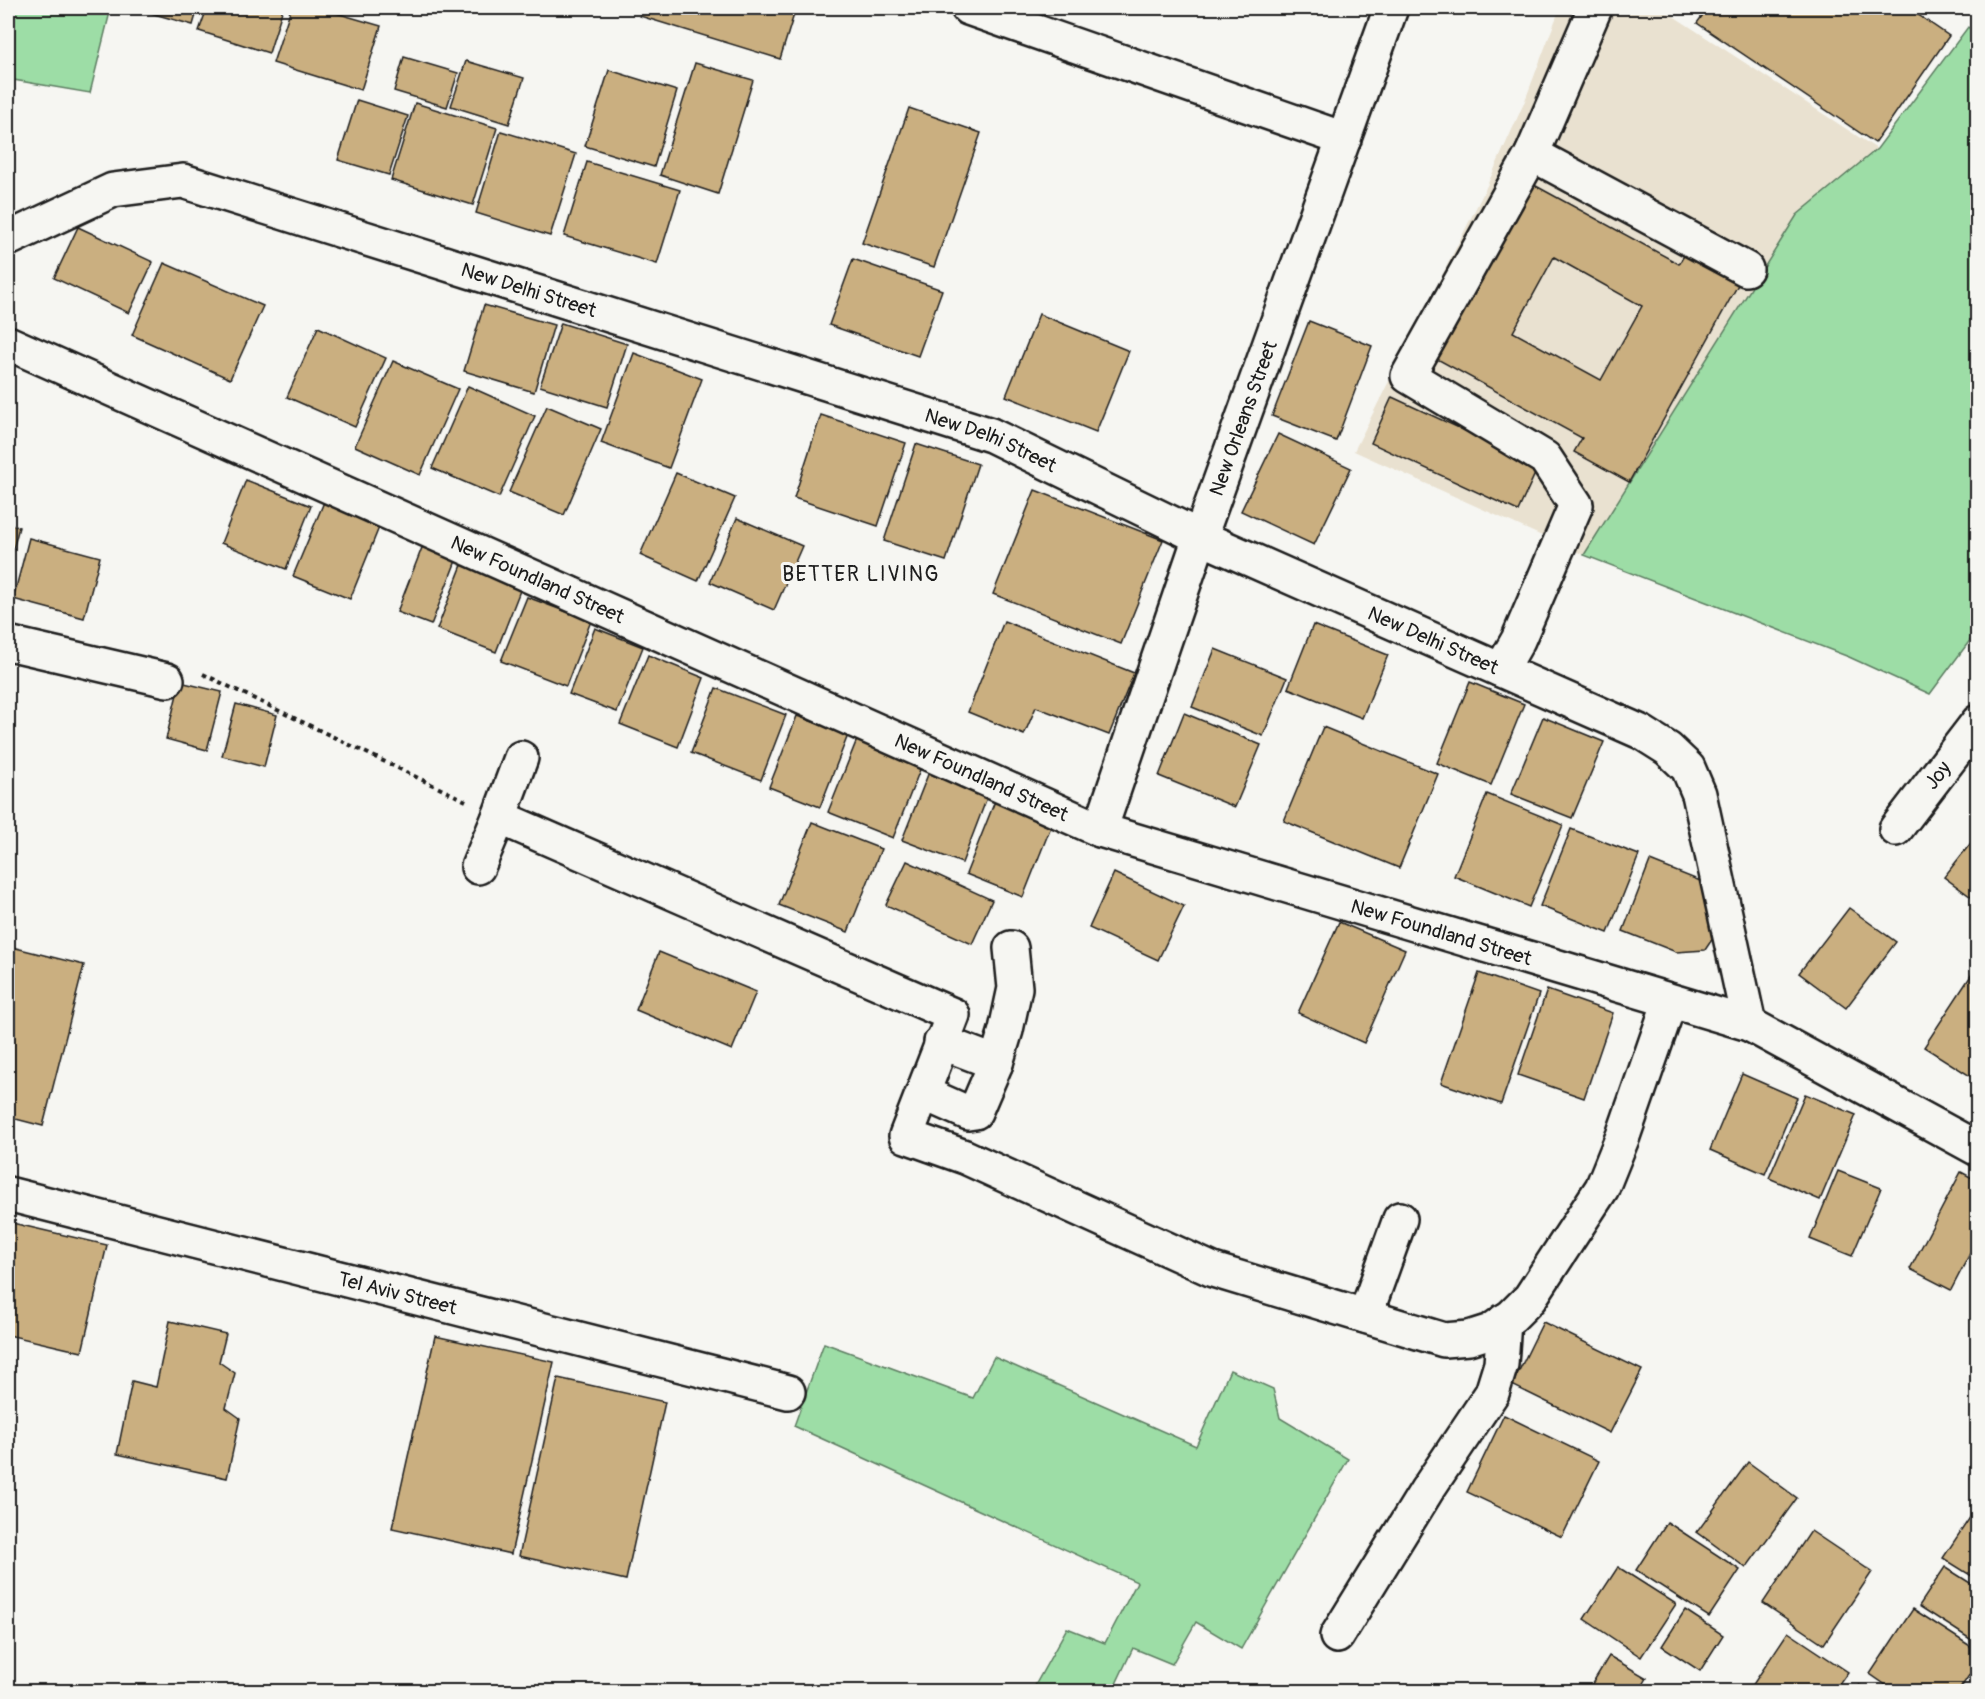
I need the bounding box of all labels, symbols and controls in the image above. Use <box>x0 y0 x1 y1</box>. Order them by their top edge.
street label: New Delhi Street <box>458 257 600 323</box>
street label: New Orleans Street <box>1204 337 1283 499</box>
street label: New Delhi Street <box>922 403 1062 479</box>
street label: New Foundland Street <box>447 530 629 630</box>
district label: BETTER LIVING <box>782 561 940 588</box>
street label: New Delhi Street <box>1364 601 1503 681</box>
street label: New Foundland Street <box>891 728 1073 828</box>
street label: Joy <box>1919 756 1957 794</box>
street label: New Foundland Street <box>1348 894 1536 972</box>
street label: Tel Aviv Street <box>336 1266 460 1321</box>

